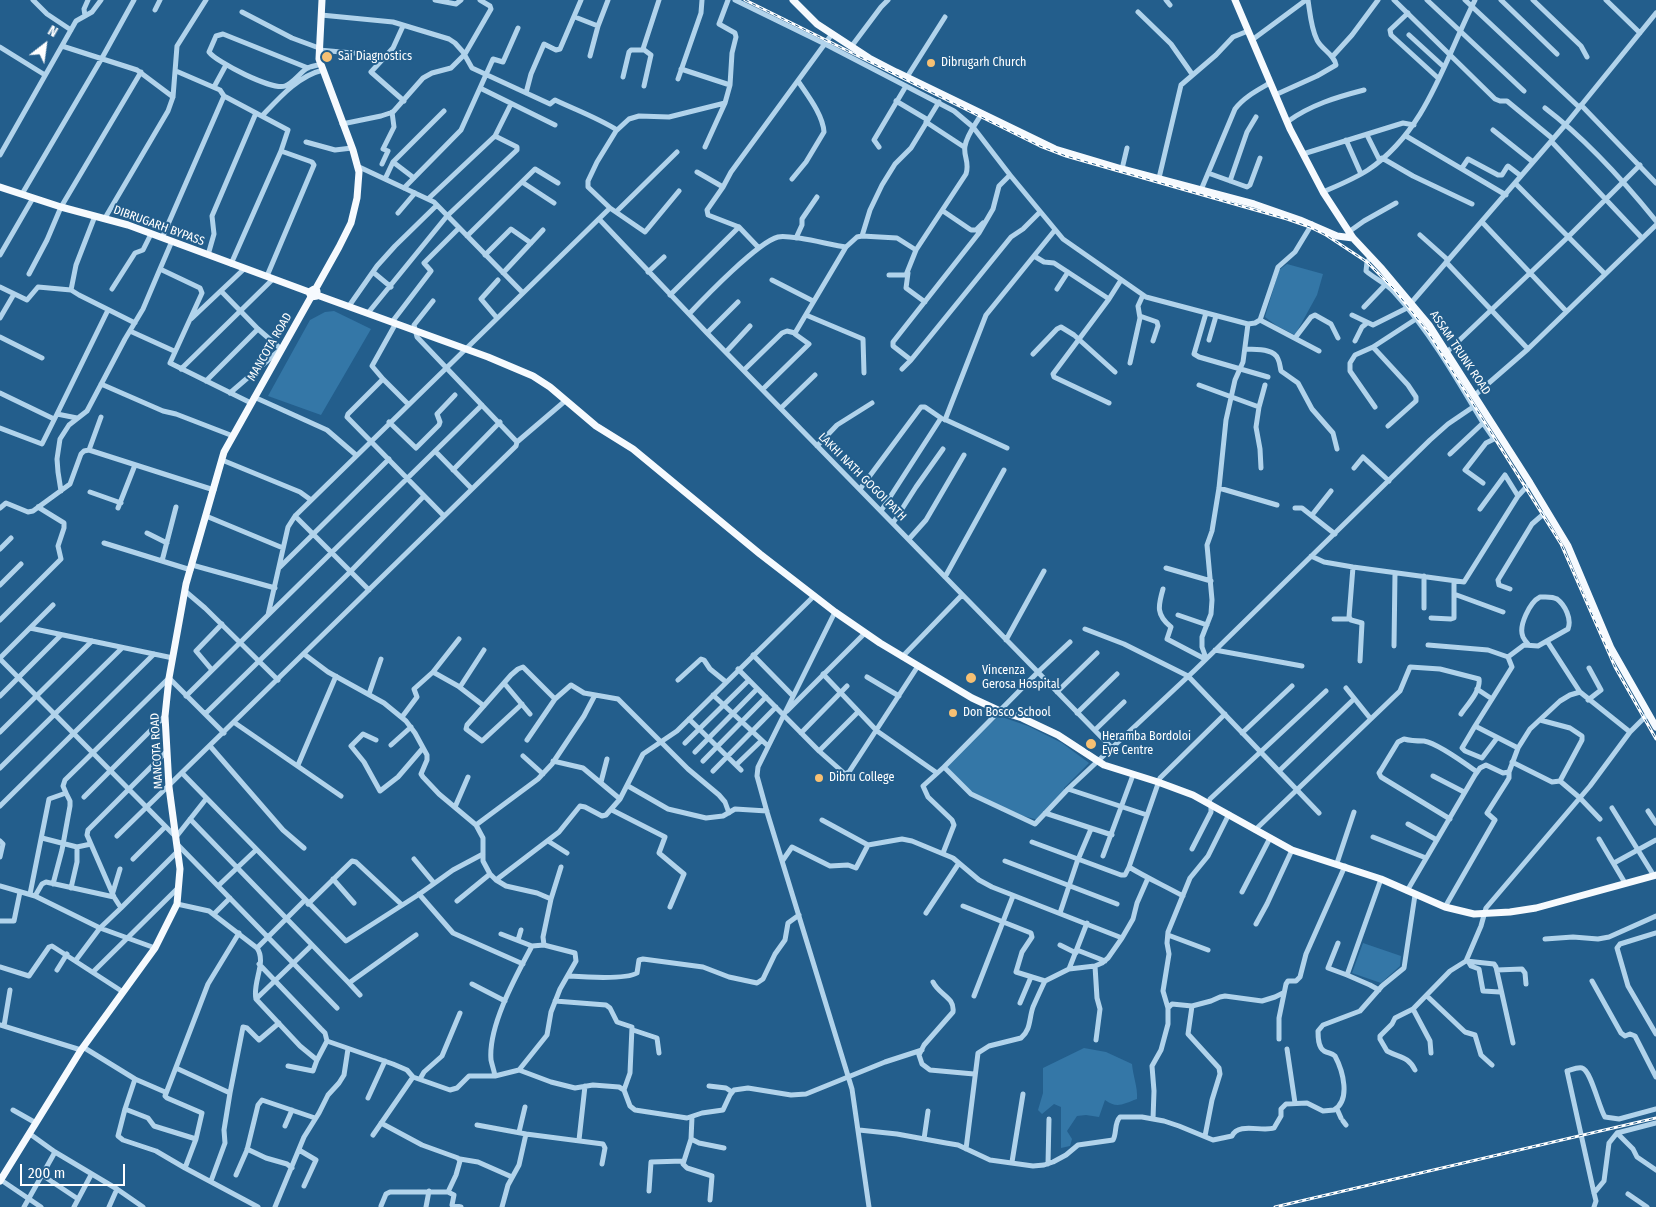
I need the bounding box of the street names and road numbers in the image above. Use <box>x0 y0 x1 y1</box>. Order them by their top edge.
street label: DIBRUGARH BYPASS <box>111 203 207 249</box>
street label: ASSAM TRUNK ROAD <box>1427 308 1493 398</box>
street label: MANCOTA ROAD <box>245 310 295 384</box>
street label: LAKHI NATH GOGOI PATH <box>815 430 909 524</box>
street label: MANCOTA ROAD <box>148 713 166 789</box>

